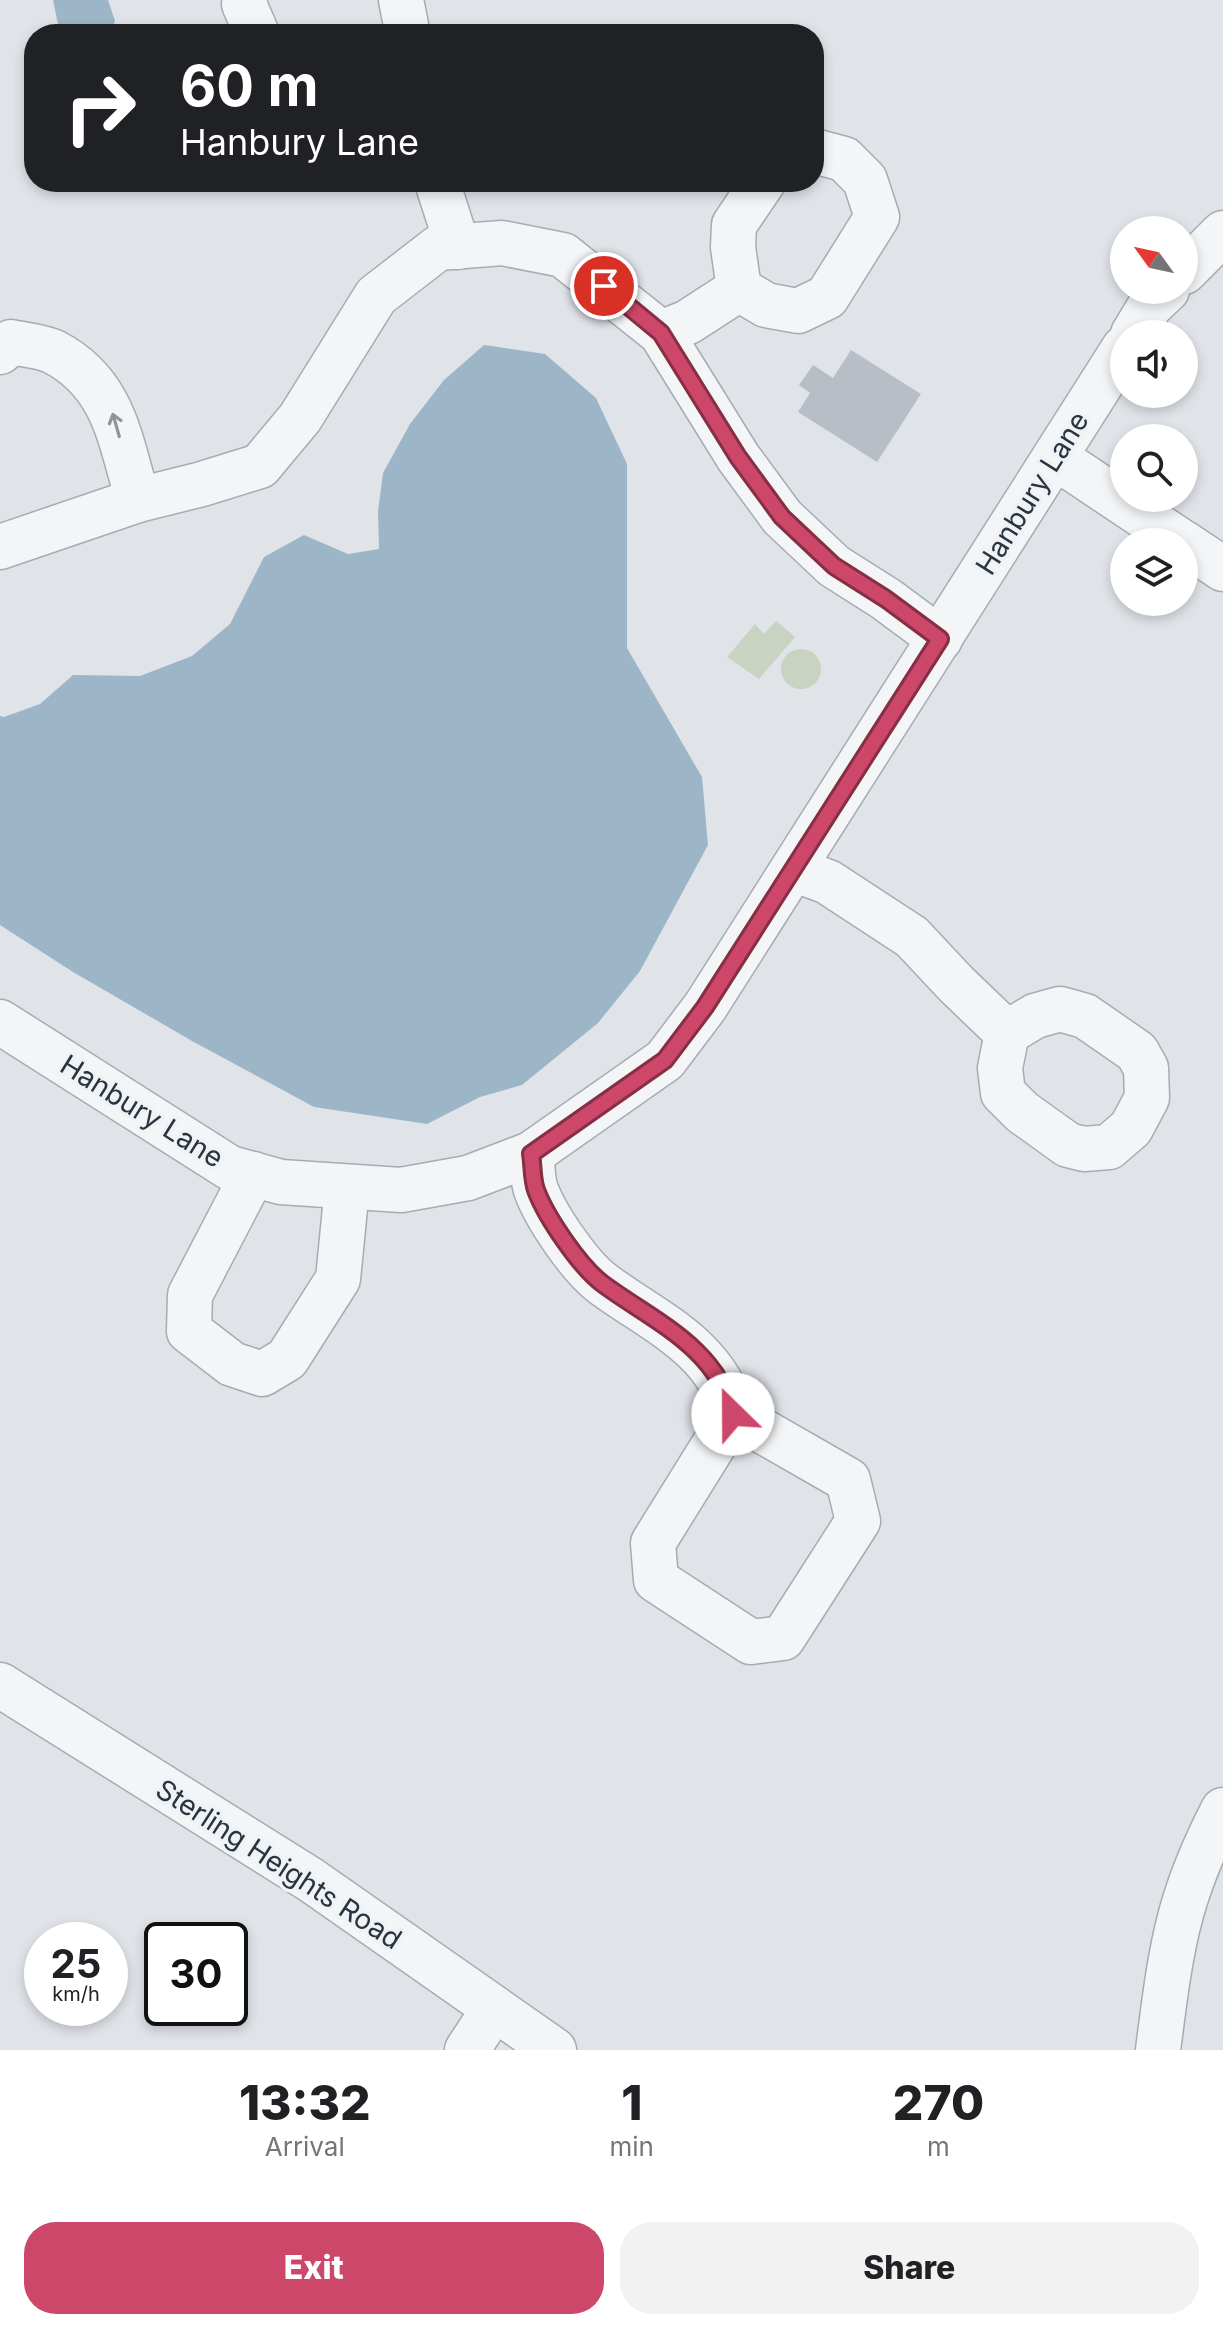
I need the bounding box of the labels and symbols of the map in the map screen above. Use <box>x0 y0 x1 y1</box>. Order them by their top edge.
north arrow <box>1110 216 1198 304</box>
pin <box>570 252 638 320</box>
street label: Hanbury Lane <box>968 405 1096 581</box>
one-way arrow <box>108 413 123 439</box>
street label: Hanbury Lane <box>54 1047 230 1175</box>
position arrow <box>691 1372 775 1456</box>
street label: Sterling Heights Road <box>150 1772 408 1956</box>
speed limit sign: 30 <box>144 1922 248 2026</box>

